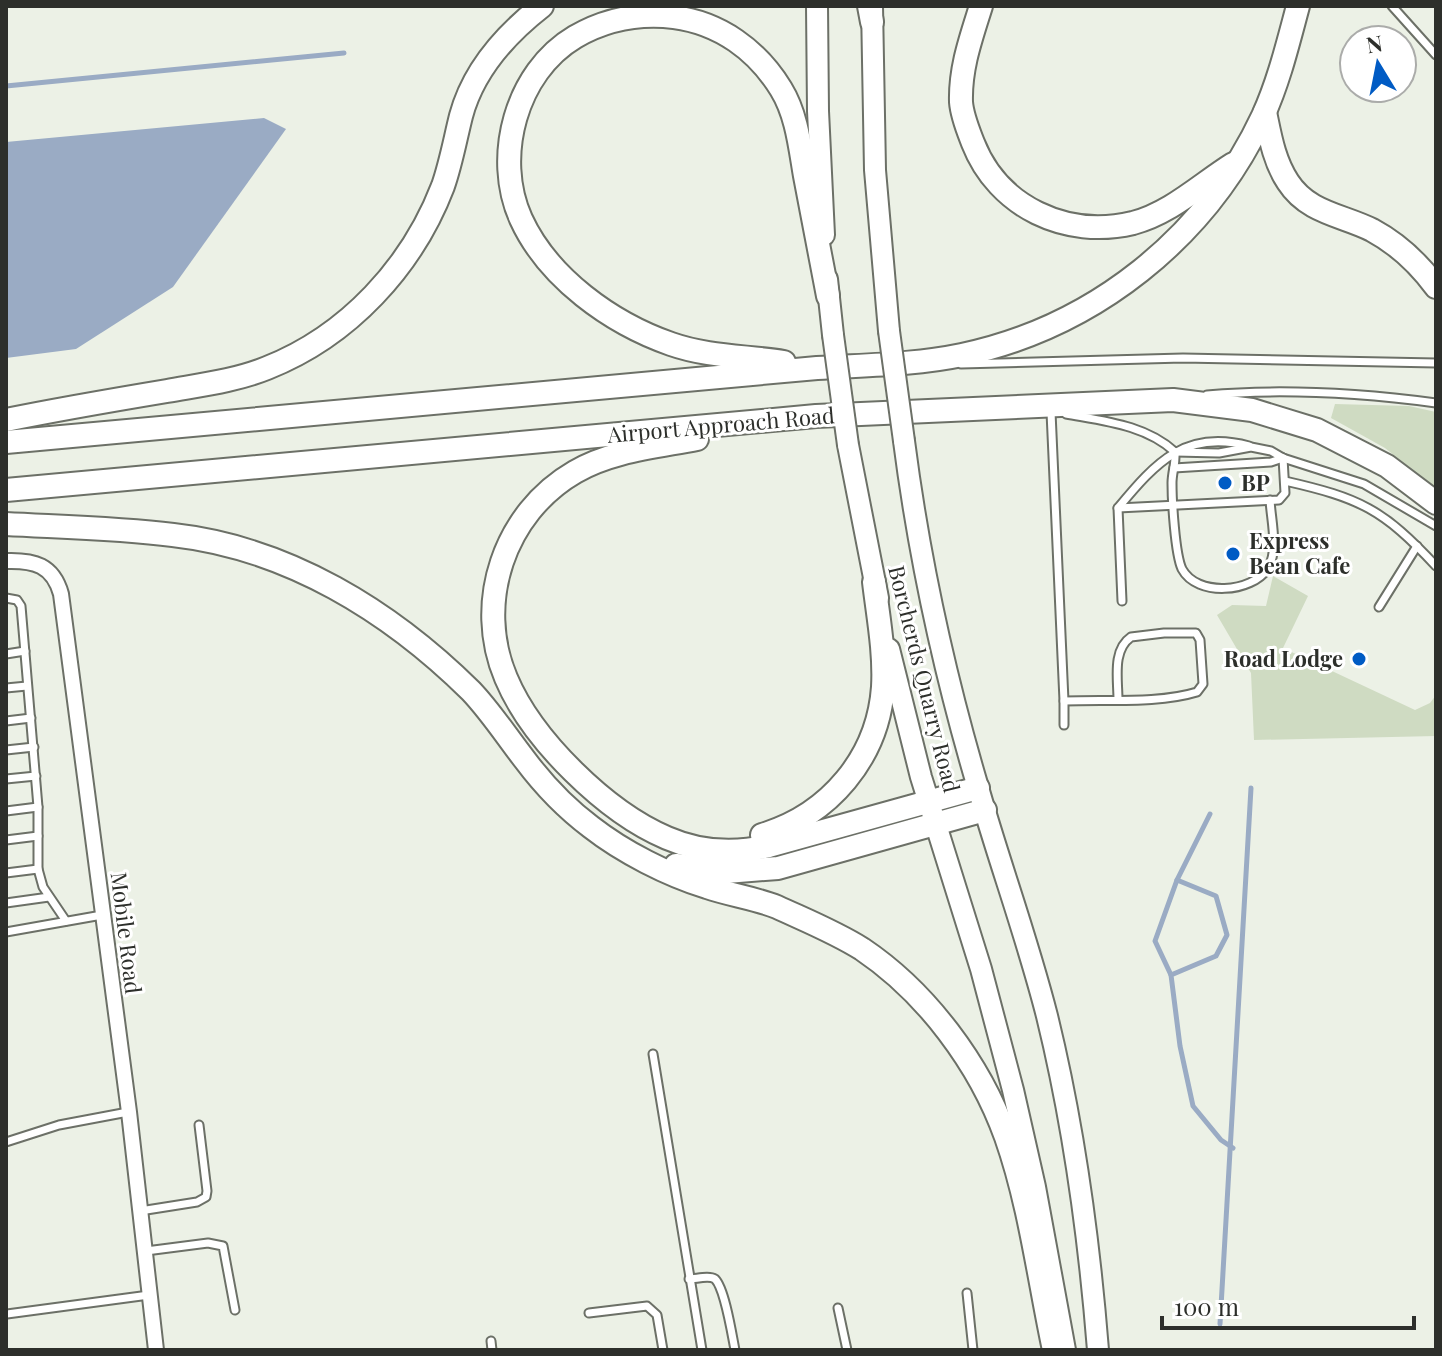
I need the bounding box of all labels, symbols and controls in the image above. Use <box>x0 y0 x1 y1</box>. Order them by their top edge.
north arrow <box>1338 24 1418 104</box>
text: N <box>1364 27 1385 59</box>
street label: Airport Approach Road <box>605 399 836 449</box>
place label: BP <box>1241 467 1270 497</box>
marker: BP <box>1216 474 1234 492</box>
place label: Express Bean Cafe <box>1249 525 1350 580</box>
marker: Express Bean Cafe <box>1224 545 1242 563</box>
street label: Borcherds Quarry Road <box>882 562 968 796</box>
place label: Road Lodge <box>1224 643 1343 673</box>
marker: Road Lodge <box>1350 650 1368 668</box>
street label: Mobile Road <box>105 870 149 996</box>
scale bar <box>1162 1280 1414 1330</box>
text: 100 m <box>1174 1290 1239 1322</box>

